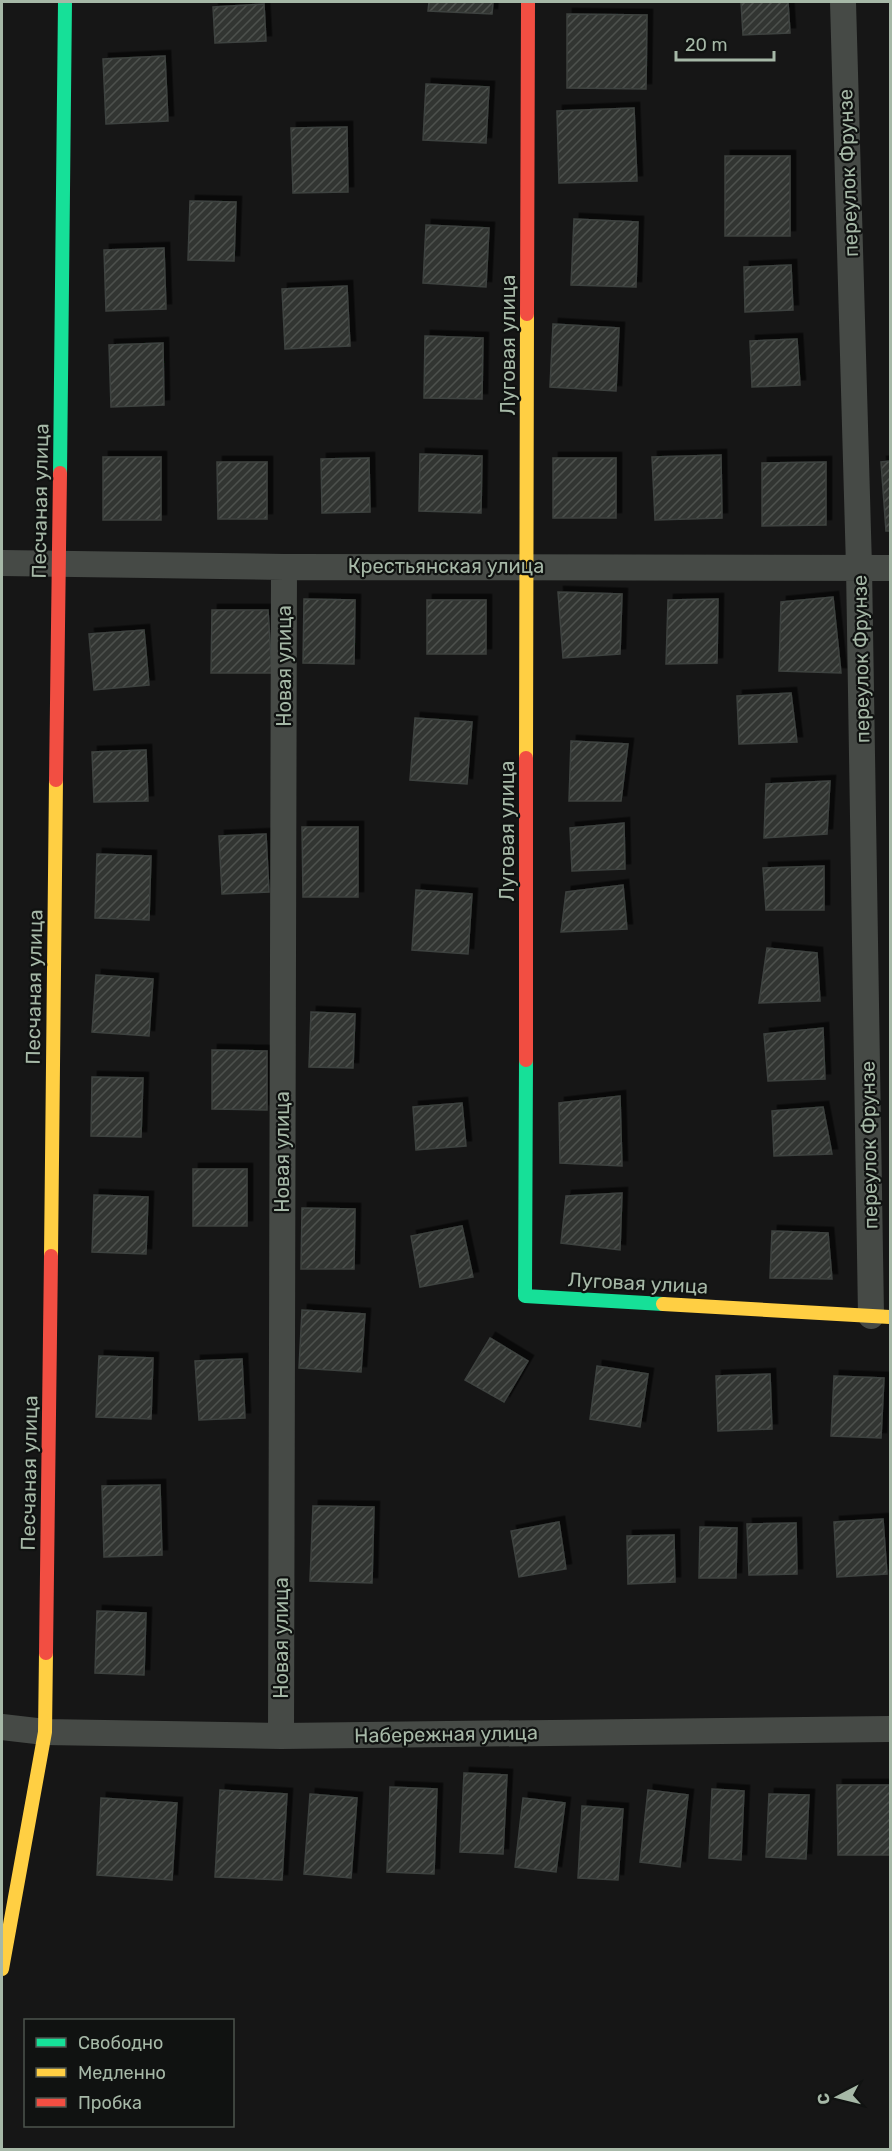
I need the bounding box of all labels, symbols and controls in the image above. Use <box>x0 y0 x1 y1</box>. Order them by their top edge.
scale bar <box>676 24 774 62</box>
text: 20 m <box>685 34 727 56</box>
street label: переулок Фрунзе <box>833 89 863 257</box>
street label: Луговая улица <box>496 275 520 415</box>
street label: Песчаная улица <box>27 423 53 579</box>
street label: Крестьянская улица <box>348 554 544 578</box>
street label: переулок Фрунзе <box>848 575 874 743</box>
street label: Новая улица <box>272 605 296 727</box>
street label: Луговая улица <box>495 761 519 901</box>
street label: Песчаная улица <box>21 909 47 1065</box>
street label: переулок Фрунзе <box>856 1061 882 1229</box>
street label: Новая улица <box>270 1091 294 1213</box>
street label: Луговая улица <box>567 1267 709 1299</box>
street label: Песчаная улица <box>16 1395 42 1551</box>
street label: Новая улица <box>269 1577 293 1699</box>
street label: Набережная улица <box>354 1720 538 1748</box>
legend <box>24 2019 234 2127</box>
text: Свободно <box>78 2032 163 2054</box>
text: Медленно <box>78 2062 166 2084</box>
north arrow <box>808 2067 868 2127</box>
text: Пробка <box>78 2092 142 2114</box>
text: С <box>813 2092 834 2106</box>

